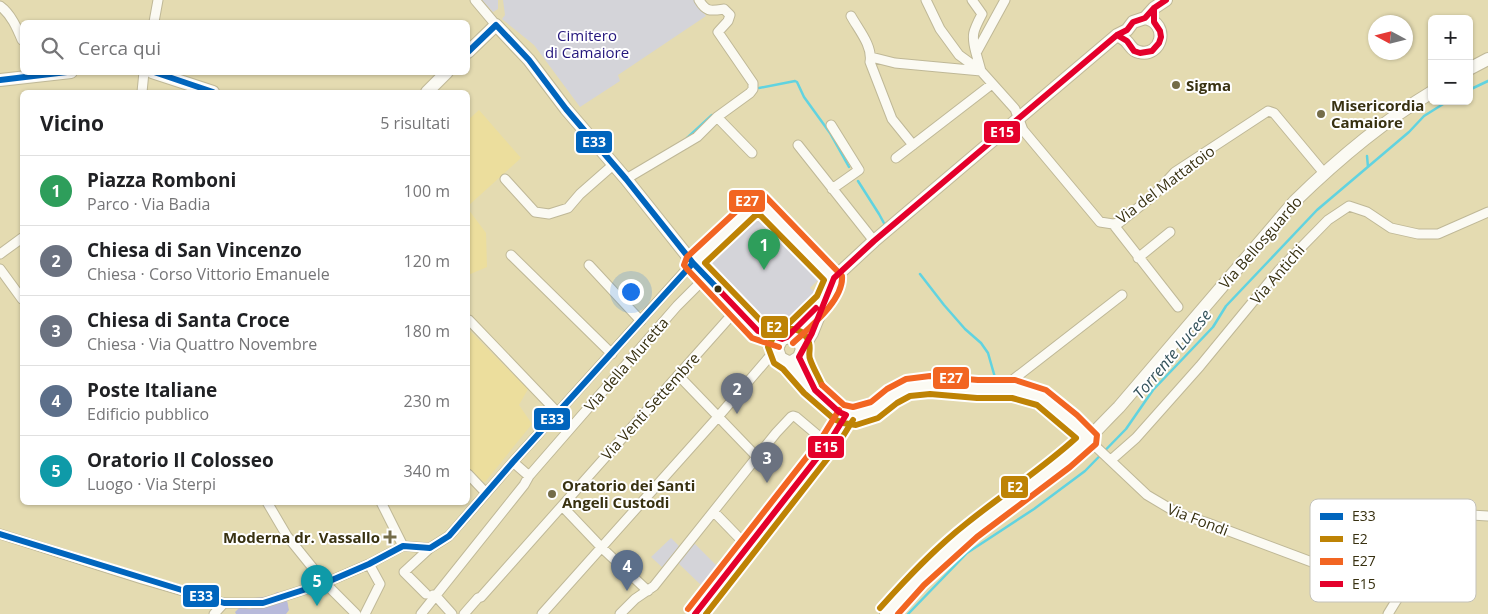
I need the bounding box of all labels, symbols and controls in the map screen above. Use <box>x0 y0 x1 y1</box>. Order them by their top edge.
north arrow <box>1368 15 1413 60</box>
map controls <box>1428 15 1473 105</box>
button: + <box>1428 15 1473 60</box>
search box <box>20 20 470 75</box>
park label: Cimitero di Camaiore <box>545 25 629 62</box>
icon: search <box>38 34 66 62</box>
text: Cerca qui <box>78 35 161 61</box>
button: − <box>1428 60 1473 105</box>
place label: Sigma <box>1186 75 1231 95</box>
marker: Sigma <box>1170 79 1182 91</box>
place label: Misericordia Camaiore <box>1331 95 1424 132</box>
marker: Misericordia Camaiore <box>1315 108 1327 120</box>
text: Vicino <box>40 109 104 137</box>
text: 5 risultati <box>380 112 450 134</box>
line badge: E15 <box>983 120 1021 144</box>
text: E15 <box>990 122 1014 141</box>
line badge: E33 <box>575 130 613 154</box>
text: E33 <box>582 132 606 151</box>
street label: Via del Mattatoio <box>1112 140 1218 228</box>
text: Piazza Romboni <box>87 167 236 193</box>
text: 1 <box>51 180 61 202</box>
text: 100 m <box>404 180 450 202</box>
line badge: E27 <box>728 189 766 213</box>
text: E27 <box>735 191 759 210</box>
street label: Via Bellosguardo <box>1214 191 1306 293</box>
text: Parco · Via Badia <box>87 193 210 215</box>
pin: 1 <box>748 229 780 270</box>
text: Chiesa di San Vincenzo <box>87 237 302 263</box>
street label: Via Antichi <box>1246 240 1308 308</box>
text: 2 <box>51 250 61 272</box>
text: 120 m <box>404 250 450 272</box>
text: Chiesa · Corso Vittorio Emanuele <box>87 263 330 285</box>
your location <box>618 279 644 305</box>
unlabelled marker <box>713 284 723 294</box>
water label: Torrente Lucese <box>1128 304 1216 404</box>
text: Chiesa di Santa Croce <box>87 307 290 333</box>
street label: Via della Muretta <box>580 313 672 415</box>
line badge: E2 <box>760 315 789 339</box>
text: E2 <box>766 317 782 336</box>
text: 3 <box>51 320 61 342</box>
text: 180 m <box>404 320 450 342</box>
text: Chiesa · Via Quattro Novembre <box>87 333 317 355</box>
street label: Via Venti Settembre <box>596 348 704 464</box>
line badge: E27 <box>932 366 970 390</box>
text: E27 <box>939 368 963 387</box>
pin: 2 <box>721 373 753 414</box>
text: Poste Italiane <box>87 377 217 403</box>
text: 4 <box>51 390 61 412</box>
text: 230 m <box>404 390 450 412</box>
text: Edificio pubblico <box>87 403 209 425</box>
line badge: E33 <box>533 407 571 431</box>
text: E33 <box>540 409 564 428</box>
line badge: E15 <box>807 435 845 459</box>
text: E15 <box>814 437 838 456</box>
pin: 3 <box>751 442 783 483</box>
text: Oratorio Il Colosseo <box>87 447 274 473</box>
text: 5 <box>51 460 61 482</box>
text: 340 m <box>404 460 450 482</box>
text: Luogo · Via Sterpi <box>87 473 216 495</box>
place label: Oratorio dei Santi Angeli Custodi <box>562 475 695 512</box>
line badge: E2 <box>1000 475 1029 499</box>
text: E2 <box>1007 477 1023 496</box>
marker: Oratorio dei Santi Angeli Custodi <box>546 488 558 500</box>
street label: Via Fondi <box>1165 498 1231 540</box>
legend <box>1310 499 1476 602</box>
text: E33 <box>1352 506 1376 525</box>
place label: Moderna dr. Vassallo <box>223 527 380 547</box>
text: E2 <box>1352 529 1368 548</box>
marker: Moderna dr. Vassallo <box>384 531 396 543</box>
pin: 4 <box>611 550 643 591</box>
text: E27 <box>1352 551 1376 570</box>
pin: 5 <box>301 565 333 606</box>
text: E15 <box>1352 574 1376 593</box>
line badge: E33 <box>182 584 220 608</box>
text: E33 <box>189 586 213 605</box>

